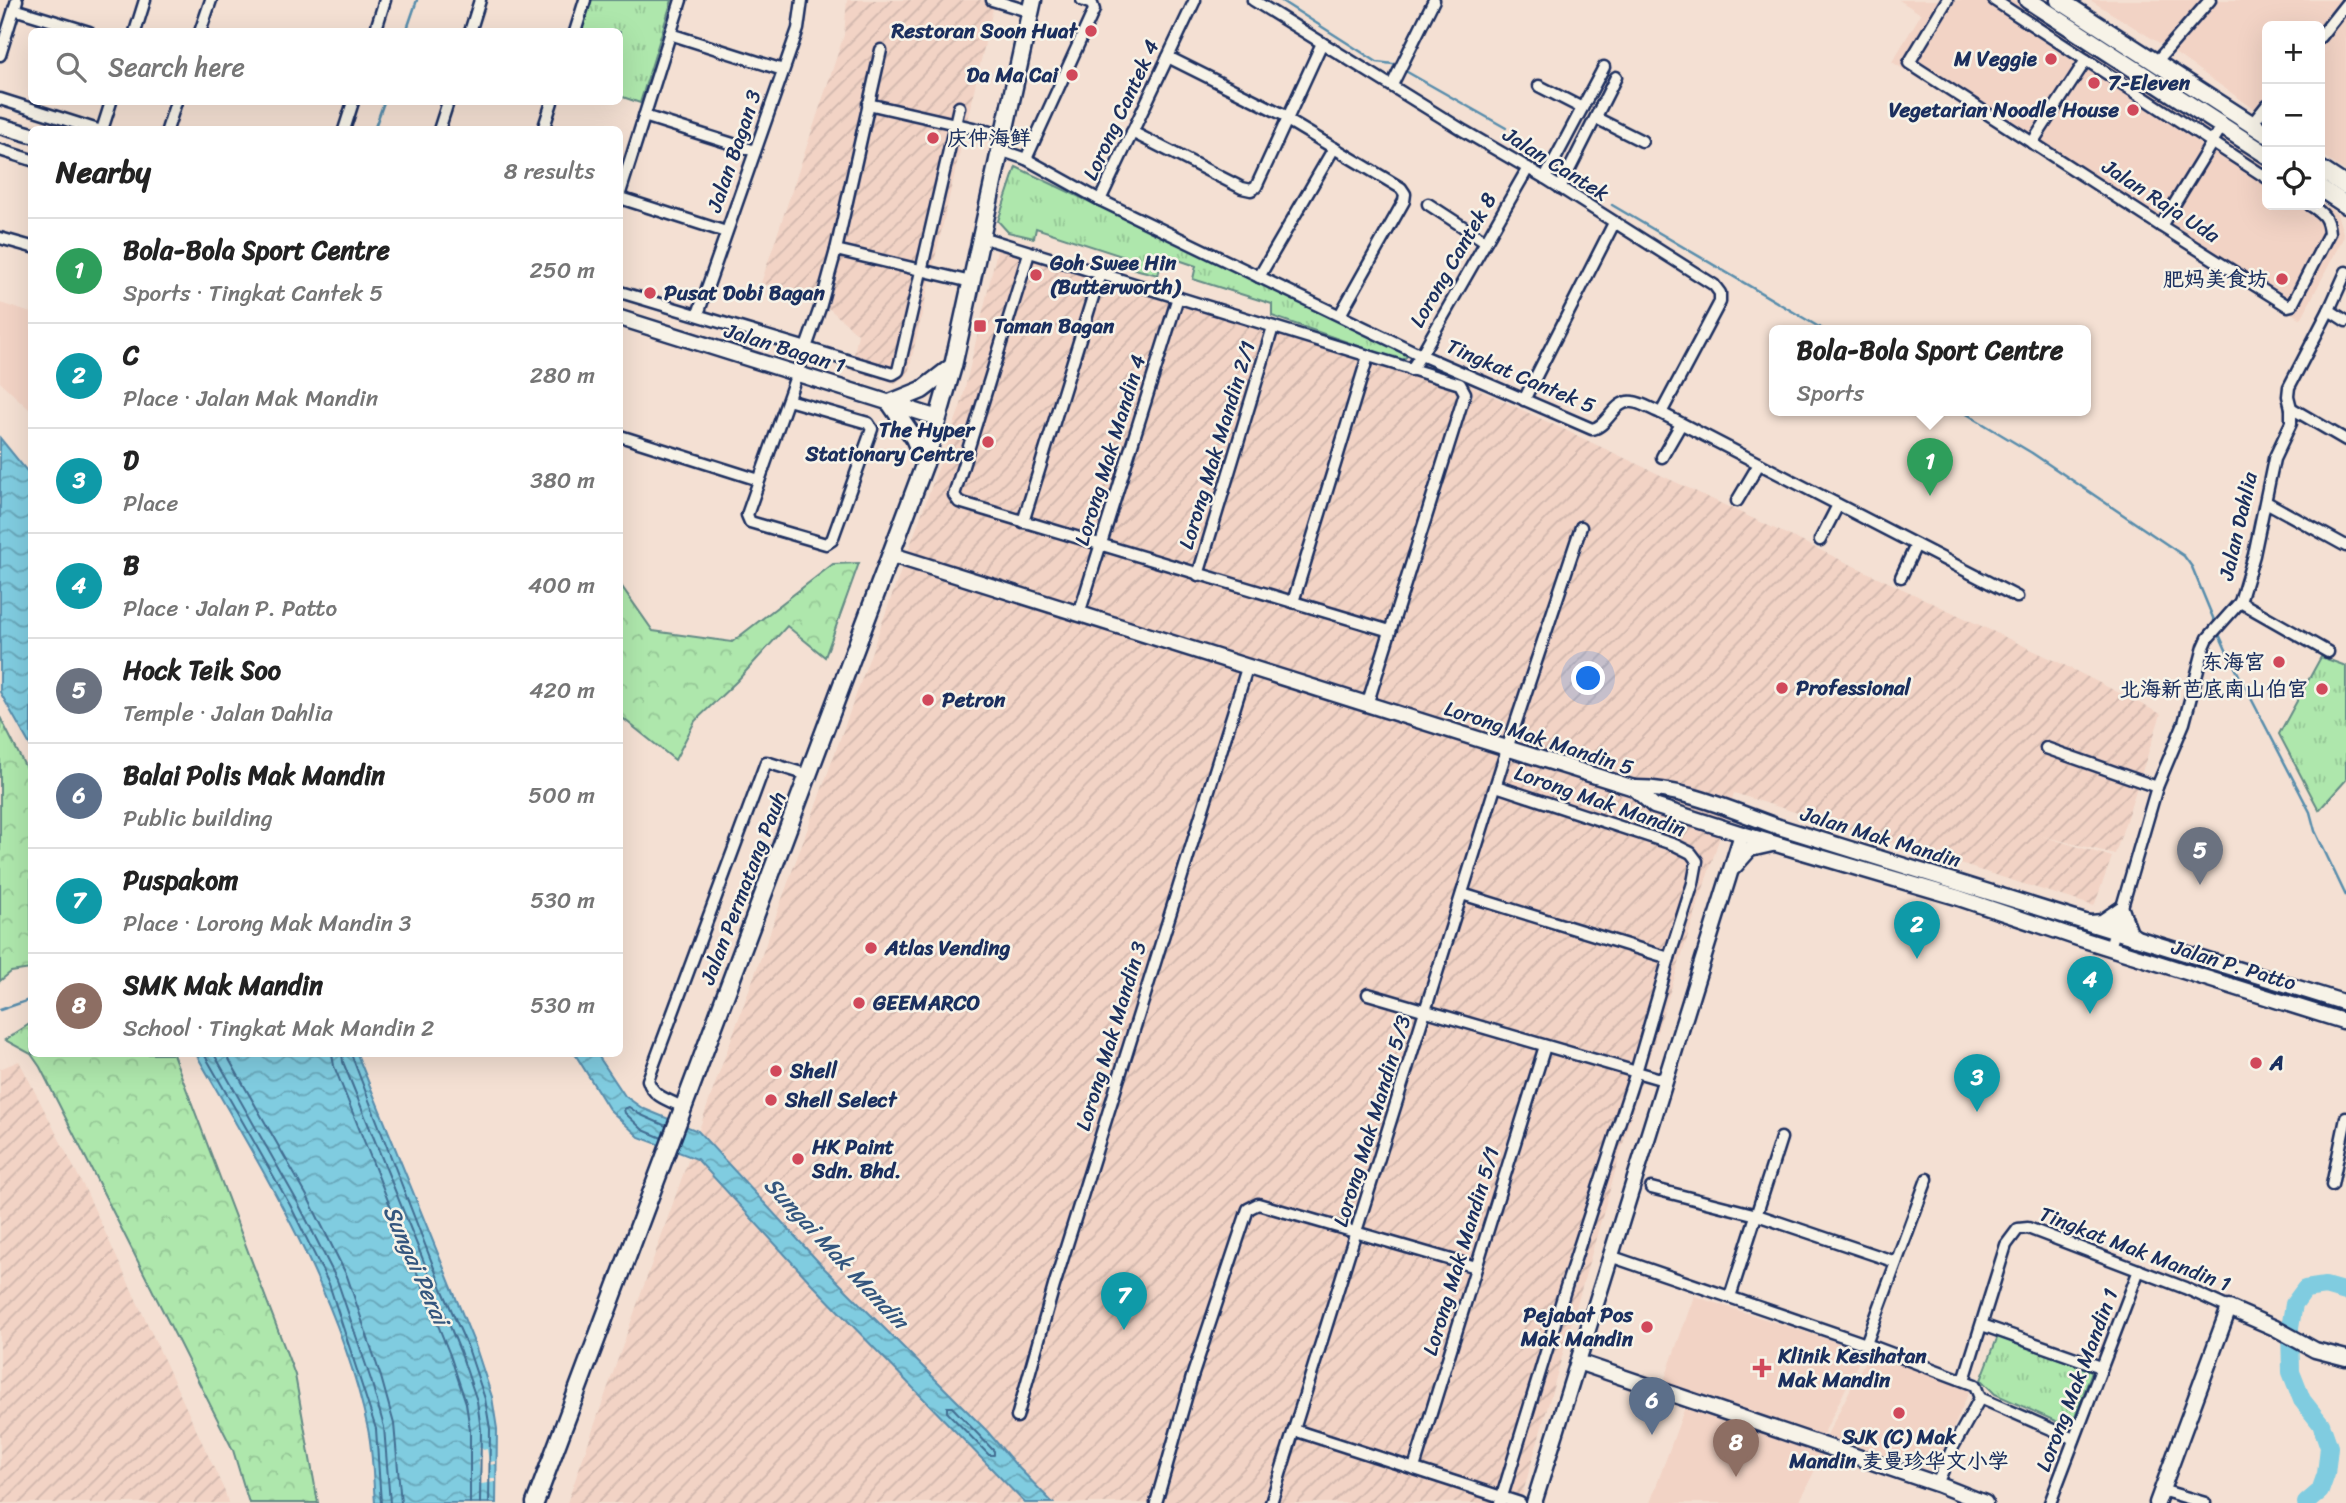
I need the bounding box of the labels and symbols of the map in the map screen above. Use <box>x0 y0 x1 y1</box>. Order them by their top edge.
place label: Restoran Soon Huat <box>891 12 1079 50</box>
marker: Restoran Soon Huat <box>1083 23 1099 39</box>
street label: Lorong Cantek 4 <box>1072 33 1170 187</box>
place label: M Veggie <box>1953 40 2038 78</box>
marker: M Veggie <box>2043 51 2059 67</box>
place label: Da Ma Cai <box>967 56 1059 94</box>
place label: 7-Eleven <box>2108 64 2191 102</box>
marker: Da Ma Cai <box>1064 67 1080 83</box>
marker: 7-Eleven <box>2086 75 2102 91</box>
street label: Jalan Bagan 3 <box>695 84 773 218</box>
place label: Vegetarian Noodle House <box>1889 91 2119 129</box>
marker: Vegetarian Noodle House <box>2125 102 2141 118</box>
street label: Jalan Cantek <box>1494 116 1617 212</box>
place label: 庆仲海鲜 <box>947 119 1031 157</box>
marker: 庆仲海鲜 <box>925 130 941 146</box>
street label: Jalan Raja Uda <box>2093 148 2228 254</box>
street label: Lorong Cantek 8 <box>1399 185 1507 335</box>
place label: Goh Swee Hin (Butterworth) <box>1049 244 1181 306</box>
place label: 肥妈美食坊 <box>2163 260 2268 298</box>
marker: Goh Swee Hin (Butterworth) <box>1028 267 1044 283</box>
marker: 肥妈美食坊 <box>2274 271 2290 287</box>
place label: Pusat Dobi Bagan <box>664 274 825 312</box>
marker: Pusat Dobi Bagan <box>642 285 658 301</box>
place label: Taman Bagan <box>994 307 1115 345</box>
street label: Jalan Bagan 1 <box>719 311 850 384</box>
marker: Taman Bagan <box>972 318 988 334</box>
street label: Tingkat Cantek 5 <box>1440 327 1602 425</box>
street label: Lorong Mak Mandin 2/1 <box>1167 336 1267 554</box>
street label: Lorong Mak Mandin 4 <box>1063 350 1157 550</box>
place label: The Hyper Stationary Centre <box>805 411 976 473</box>
marker: The Hyper Stationary Centre <box>980 434 996 450</box>
pin: 1 <box>1907 438 1953 496</box>
street label: Jalan Dahlia <box>2207 468 2269 585</box>
place label: 东海宫 <box>2202 643 2265 681</box>
marker: 东海宫 <box>2271 654 2287 670</box>
your location <box>1571 661 1605 695</box>
place label: Professional <box>1796 669 1912 707</box>
place label: 北海新芭底南山伯宫 <box>2119 670 2308 708</box>
marker: Professional <box>1774 680 1790 696</box>
place label: Petron <box>942 681 1006 719</box>
marker: 北海新芭底南山伯宫 <box>2314 681 2330 697</box>
street label: Lorong Mak Mandin 5 <box>1439 689 1639 787</box>
marker: Petron <box>920 692 936 708</box>
street label: Lorong Mak Mandin <box>1509 754 1691 848</box>
street label: Jalan Permatang Pauh <box>688 786 797 991</box>
street label: Jalan Mak Mandin <box>1795 794 1966 879</box>
pin: 5 <box>2177 827 2223 885</box>
pin: 2 <box>1894 901 1940 959</box>
street label: Jalan P. Patto <box>2166 928 2301 1002</box>
place label: Atlas Vending <box>884 929 1011 967</box>
street label: Lorong Mak Mandin 3 <box>1064 936 1158 1135</box>
marker: Atlas Vending <box>863 940 879 956</box>
pin: 4 <box>2067 956 2113 1014</box>
place label: GEEMARCO <box>872 984 981 1022</box>
marker: GEEMARCO <box>851 995 867 1011</box>
street label: Lorong Mak Mandin 5/3 <box>1322 1010 1422 1232</box>
place label: A <box>2269 1044 2284 1082</box>
place label: Shell <box>789 1052 838 1090</box>
pin: 3 <box>1954 1054 2000 1112</box>
marker: A <box>2248 1055 2264 1071</box>
marker: Shell <box>768 1063 784 1079</box>
place label: Shell Select <box>784 1081 898 1119</box>
marker: Shell Select <box>763 1092 779 1108</box>
place label: HK Paint Sdn. Bhd. <box>811 1128 901 1190</box>
street label: Lorong Mak Mandin 5/1 <box>1411 1142 1511 1360</box>
marker: HK Paint Sdn. Bhd. <box>790 1151 806 1167</box>
water label: Sungai Mak Mandin <box>754 1167 920 1341</box>
street label: Tingkat Mak Mandin 1 <box>2034 1195 2236 1303</box>
water label: Sungai Perai <box>371 1198 463 1336</box>
pin: 7 <box>1101 1272 1147 1330</box>
street label: Lorong Mak Mandin 1 <box>2025 1283 2129 1477</box>
place label: Pejabat Pos Mak Mandin <box>1520 1296 1634 1358</box>
marker: Pejabat Pos Mak Mandin <box>1639 1319 1655 1335</box>
place label: Klinik Kesihatan Mak Mandin <box>1777 1337 1927 1399</box>
marker: Klinik Kesihatan Mak Mandin <box>1752 1358 1772 1378</box>
pin: 6 <box>1629 1377 1675 1435</box>
marker: SJK (C) Mak Mandin 麦曼珍华文小学 <box>1891 1405 1907 1421</box>
place label: SJK (C) Mak Mandin 麦曼珍华文小学 <box>1788 1418 2009 1480</box>
pin: 8 <box>1713 1419 1759 1477</box>

